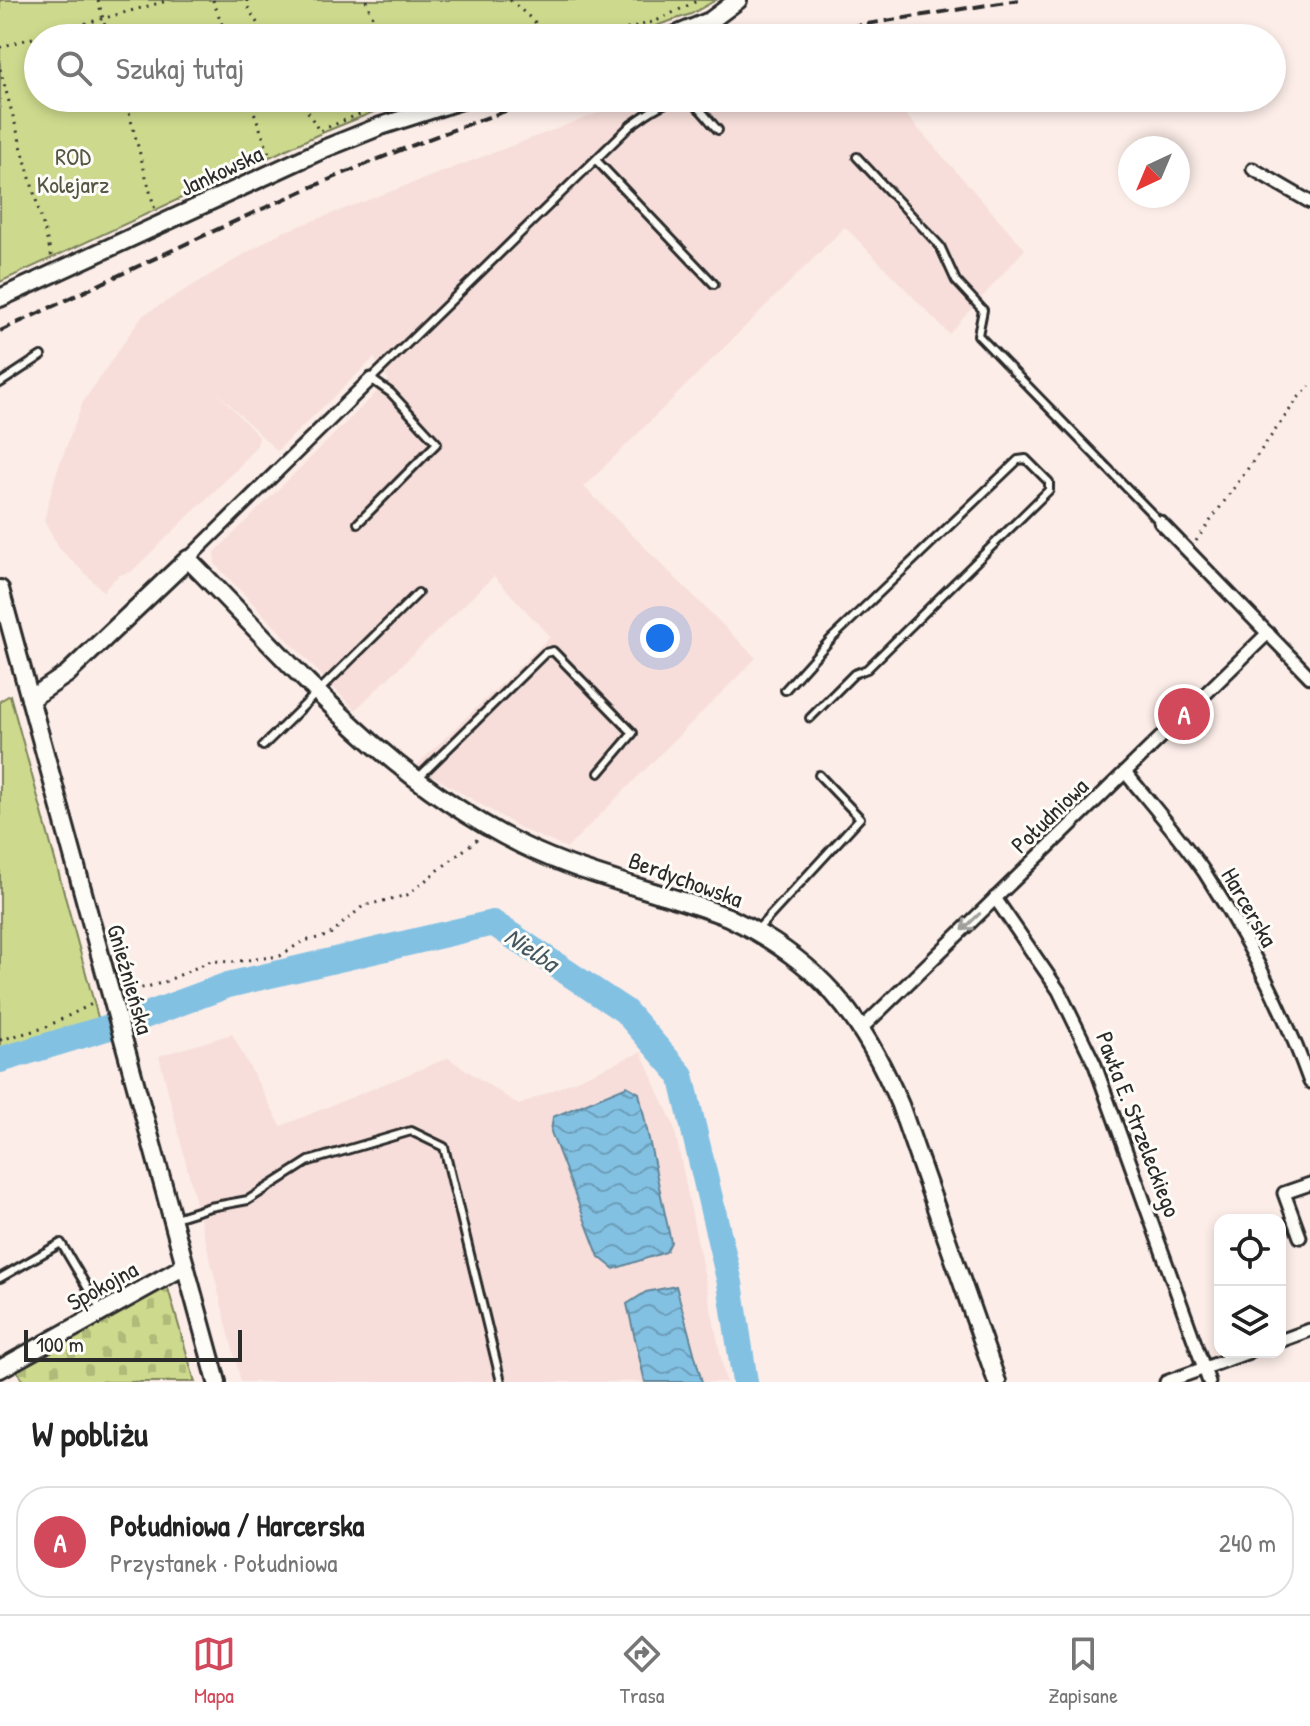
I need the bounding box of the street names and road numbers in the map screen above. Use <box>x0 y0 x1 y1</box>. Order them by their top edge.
street label: Jankowska <box>174 137 268 203</box>
street label: Południowa <box>1003 770 1095 860</box>
street label: Berdychowska <box>624 844 748 914</box>
street label: Harcerska <box>1214 862 1286 952</box>
street label: Gnieźnieńska <box>100 920 162 1038</box>
street label: Pawła E. Strzeleckiego <box>1089 1027 1189 1222</box>
street label: Spokojna <box>61 1252 143 1318</box>

